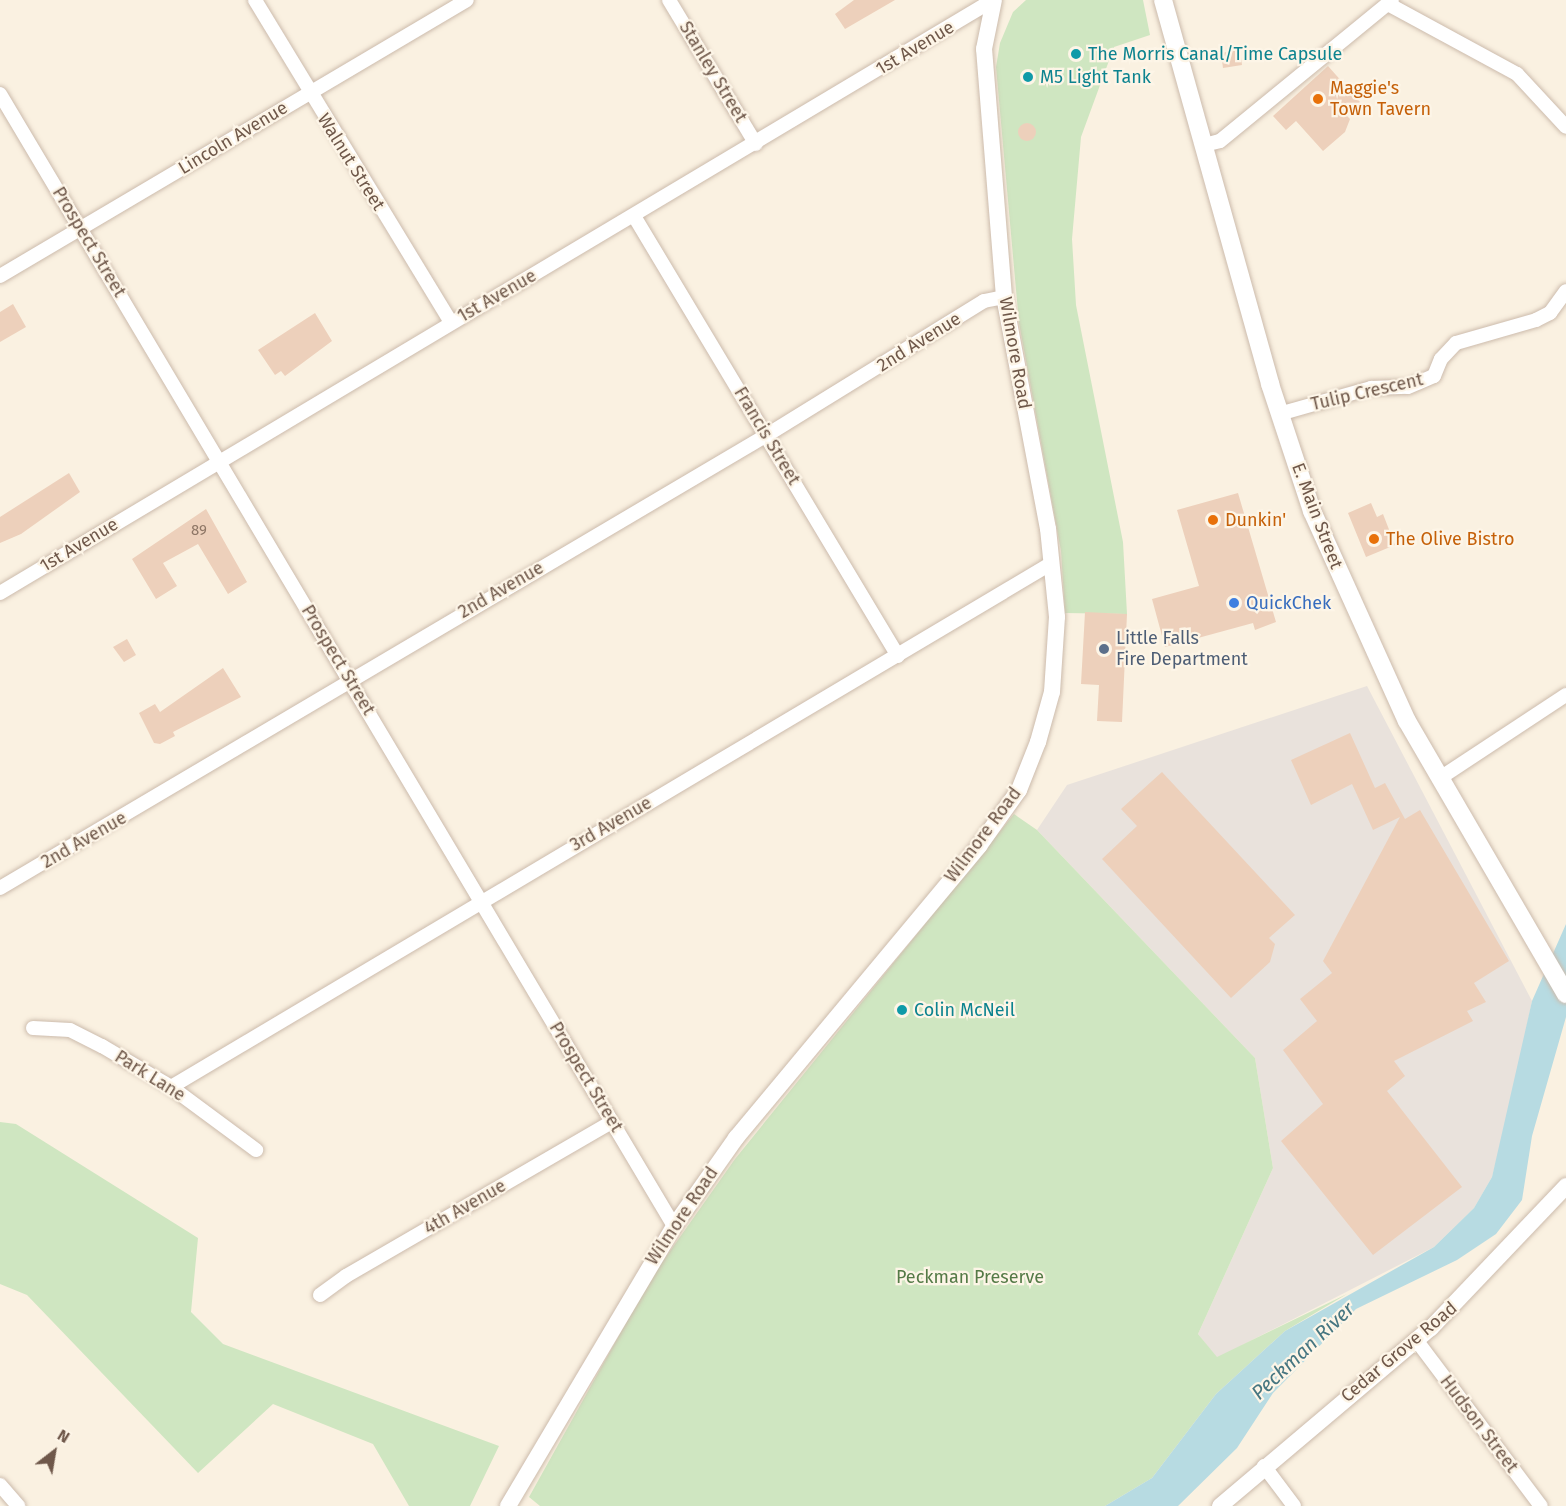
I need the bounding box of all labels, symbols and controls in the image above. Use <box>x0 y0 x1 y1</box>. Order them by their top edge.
street label: 1st Avenue <box>872 16 958 80</box>
street label: Stanley Street <box>674 18 752 126</box>
place label: The Morris Canal/Time Capsule <box>1088 43 1342 65</box>
marker: The Morris Canal/Time Capsule <box>1069 47 1083 61</box>
place label: M5 Light Tank <box>1040 66 1151 88</box>
marker: M5 Light Tank <box>1021 70 1035 84</box>
place label: Maggie's Town Tavern <box>1330 78 1431 121</box>
marker: Maggie's Town Tavern <box>1311 92 1325 106</box>
street label: Lincoln Avenue <box>174 97 292 179</box>
street label: Walnut Street <box>313 109 389 215</box>
street label: Prospect Street <box>48 183 130 301</box>
street label: 1st Avenue <box>454 265 540 327</box>
street label: Wilmore Road <box>994 295 1036 411</box>
street label: 2nd Avenue <box>873 308 965 376</box>
street label: Tulip Crescent <box>1309 369 1425 415</box>
street label: Francis Street <box>729 383 805 489</box>
street label: E. Main Street <box>1287 460 1347 572</box>
place label: Dunkin' <box>1225 509 1286 531</box>
street label: 1st Avenue <box>36 513 122 577</box>
marker: Dunkin' <box>1206 513 1220 527</box>
house number: 89 <box>191 522 207 540</box>
place label: The Olive Bistro <box>1386 528 1514 550</box>
marker: The Olive Bistro <box>1367 532 1381 546</box>
street label: 2nd Avenue <box>455 557 547 623</box>
place label: QuickChek <box>1246 592 1331 614</box>
marker: QuickChek <box>1227 596 1241 610</box>
street label: Prospect Street <box>297 601 379 719</box>
place label: Little Falls Fire Department <box>1116 628 1248 670</box>
marker: Little Falls Fire Department <box>1097 642 1111 656</box>
street label: Wilmore Road <box>940 783 1026 887</box>
street label: 3rd Avenue <box>566 792 656 856</box>
street label: 2nd Avenue <box>38 807 130 873</box>
place label: Colin McNeil <box>914 999 1015 1021</box>
marker: Colin McNeil <box>895 1003 909 1017</box>
street label: Prospect Street <box>545 1018 627 1136</box>
street label: Park Lane <box>111 1046 189 1106</box>
street label: Wilmore Road <box>641 1163 723 1269</box>
street label: 4th Avenue <box>420 1175 510 1239</box>
park label: Peckman Preserve <box>896 1266 1044 1288</box>
water label: Peckman River <box>1247 1297 1359 1405</box>
street label: Cedar Grove Road <box>1337 1297 1461 1407</box>
street label: Hudson Street <box>1435 1371 1523 1477</box>
north arrow <box>24 1422 84 1482</box>
text: N <box>54 1425 73 1447</box>

